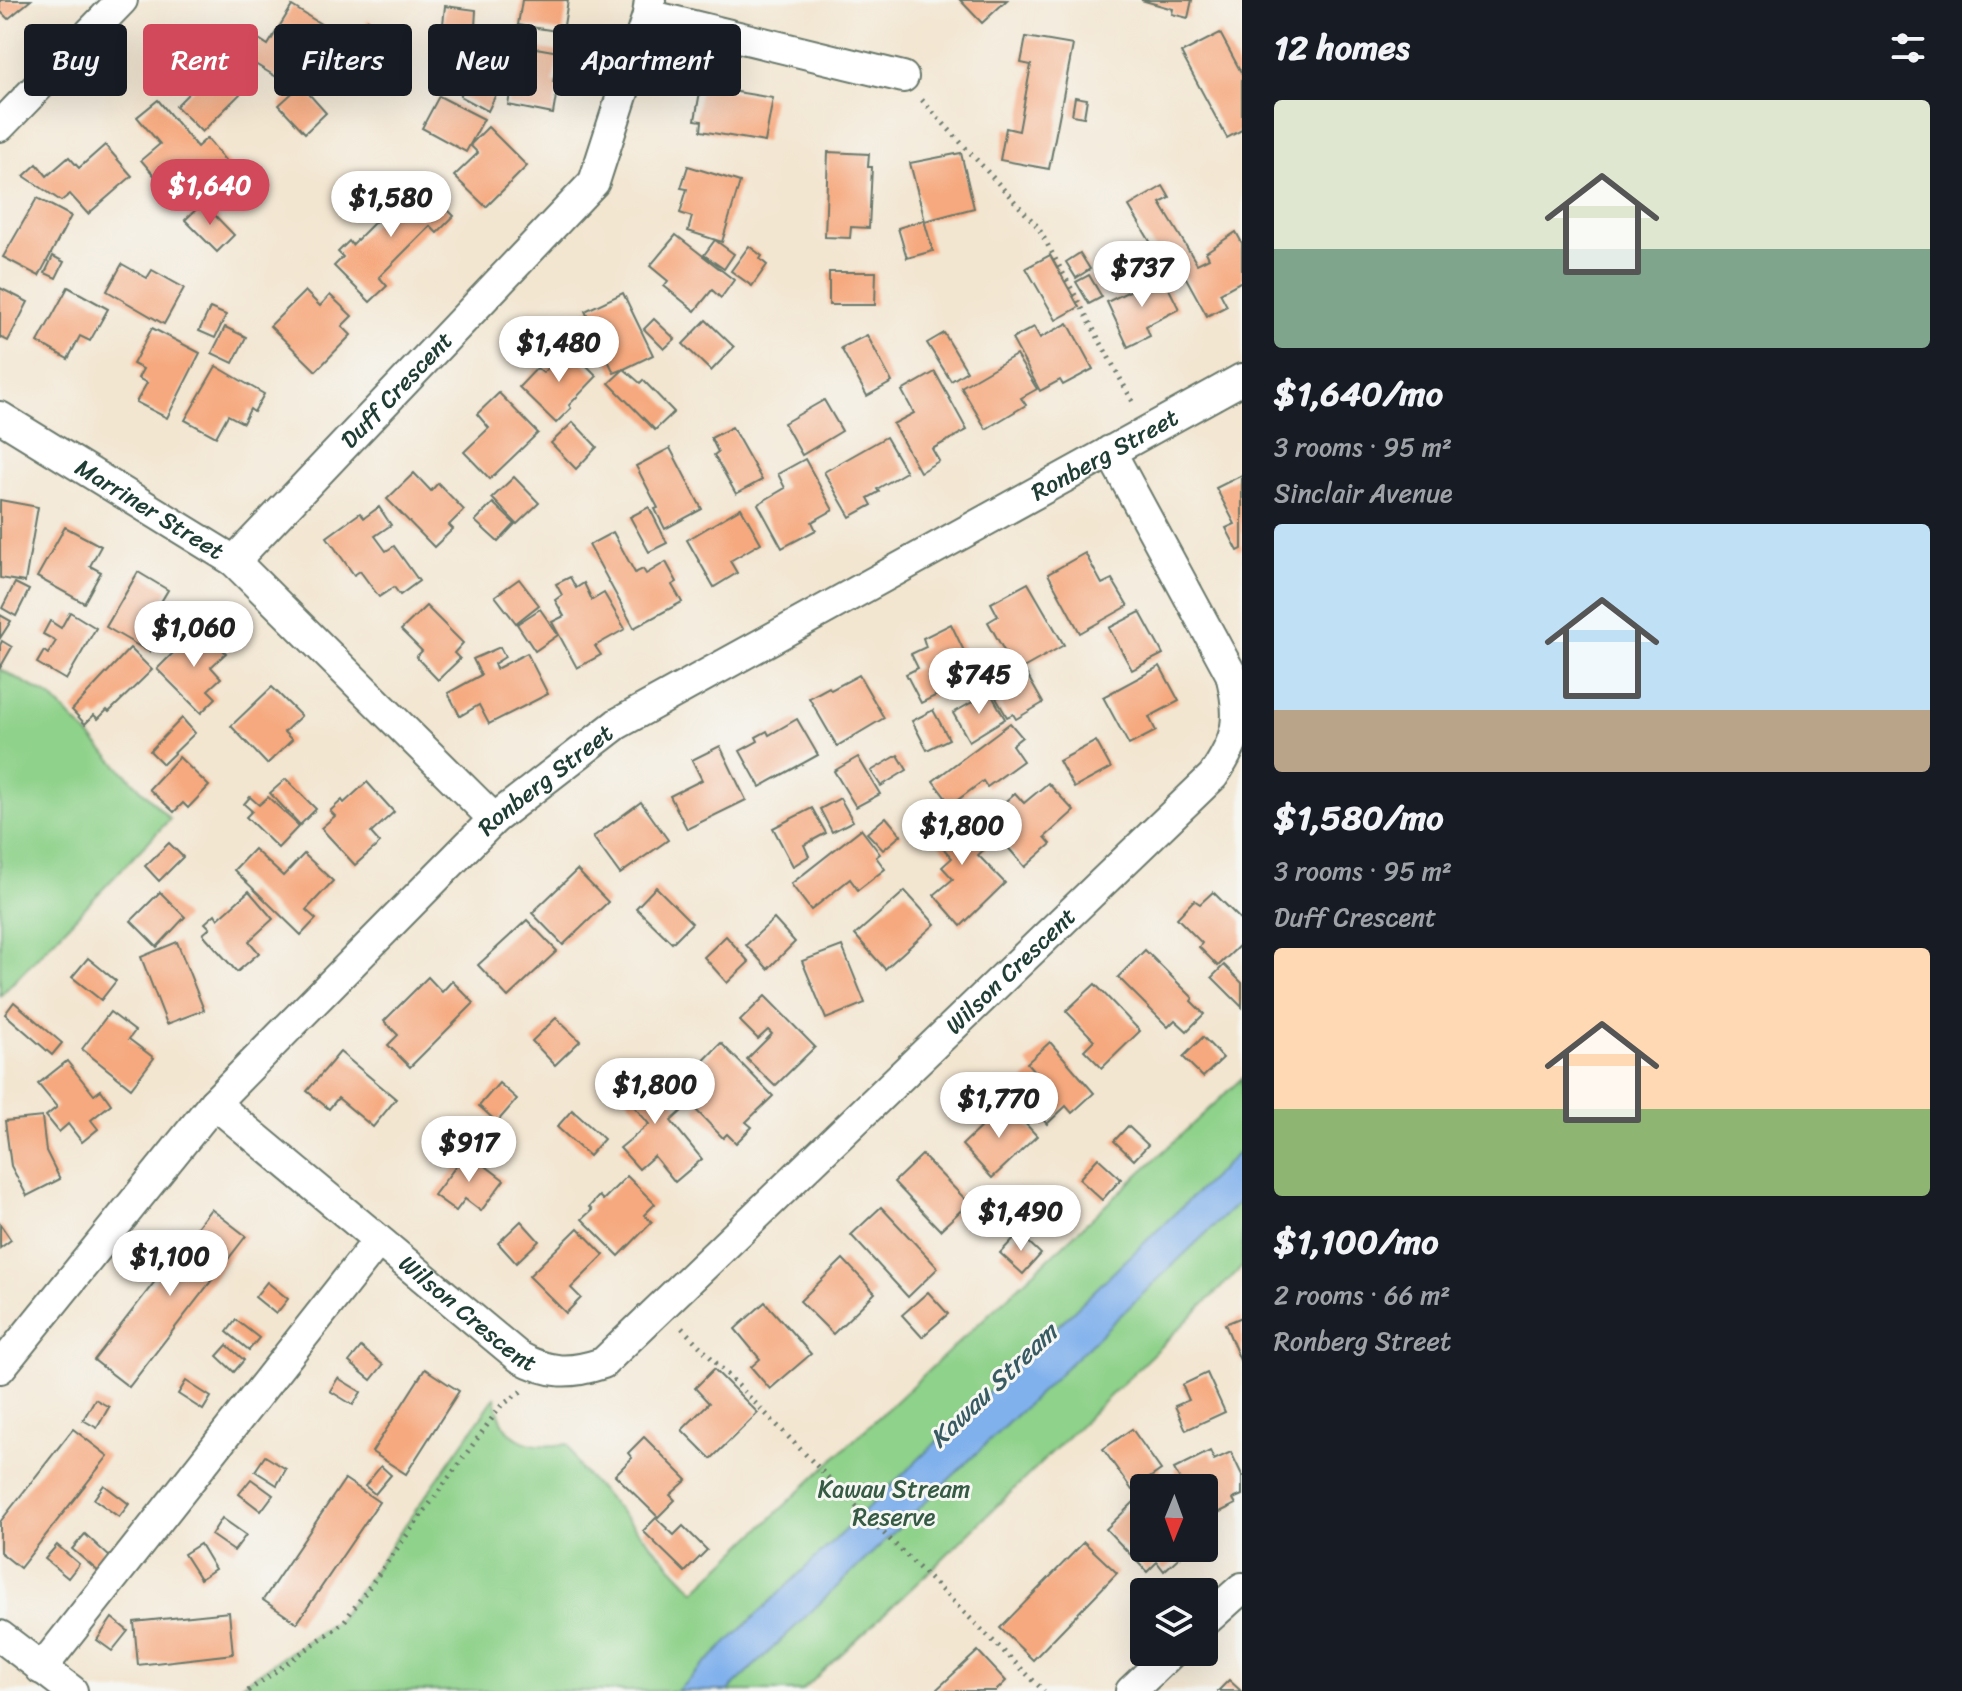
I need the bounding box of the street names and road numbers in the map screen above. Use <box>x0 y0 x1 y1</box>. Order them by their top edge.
street label: Duff Crescent <box>330 321 463 459</box>
street label: Ronberg Street <box>1023 397 1187 513</box>
street label: Marriner Street <box>67 447 233 571</box>
street label: Ronberg Street <box>467 713 623 846</box>
street label: Wilson Crescent <box>935 897 1086 1045</box>
street label: Wilson Crescent <box>389 1244 544 1384</box>

